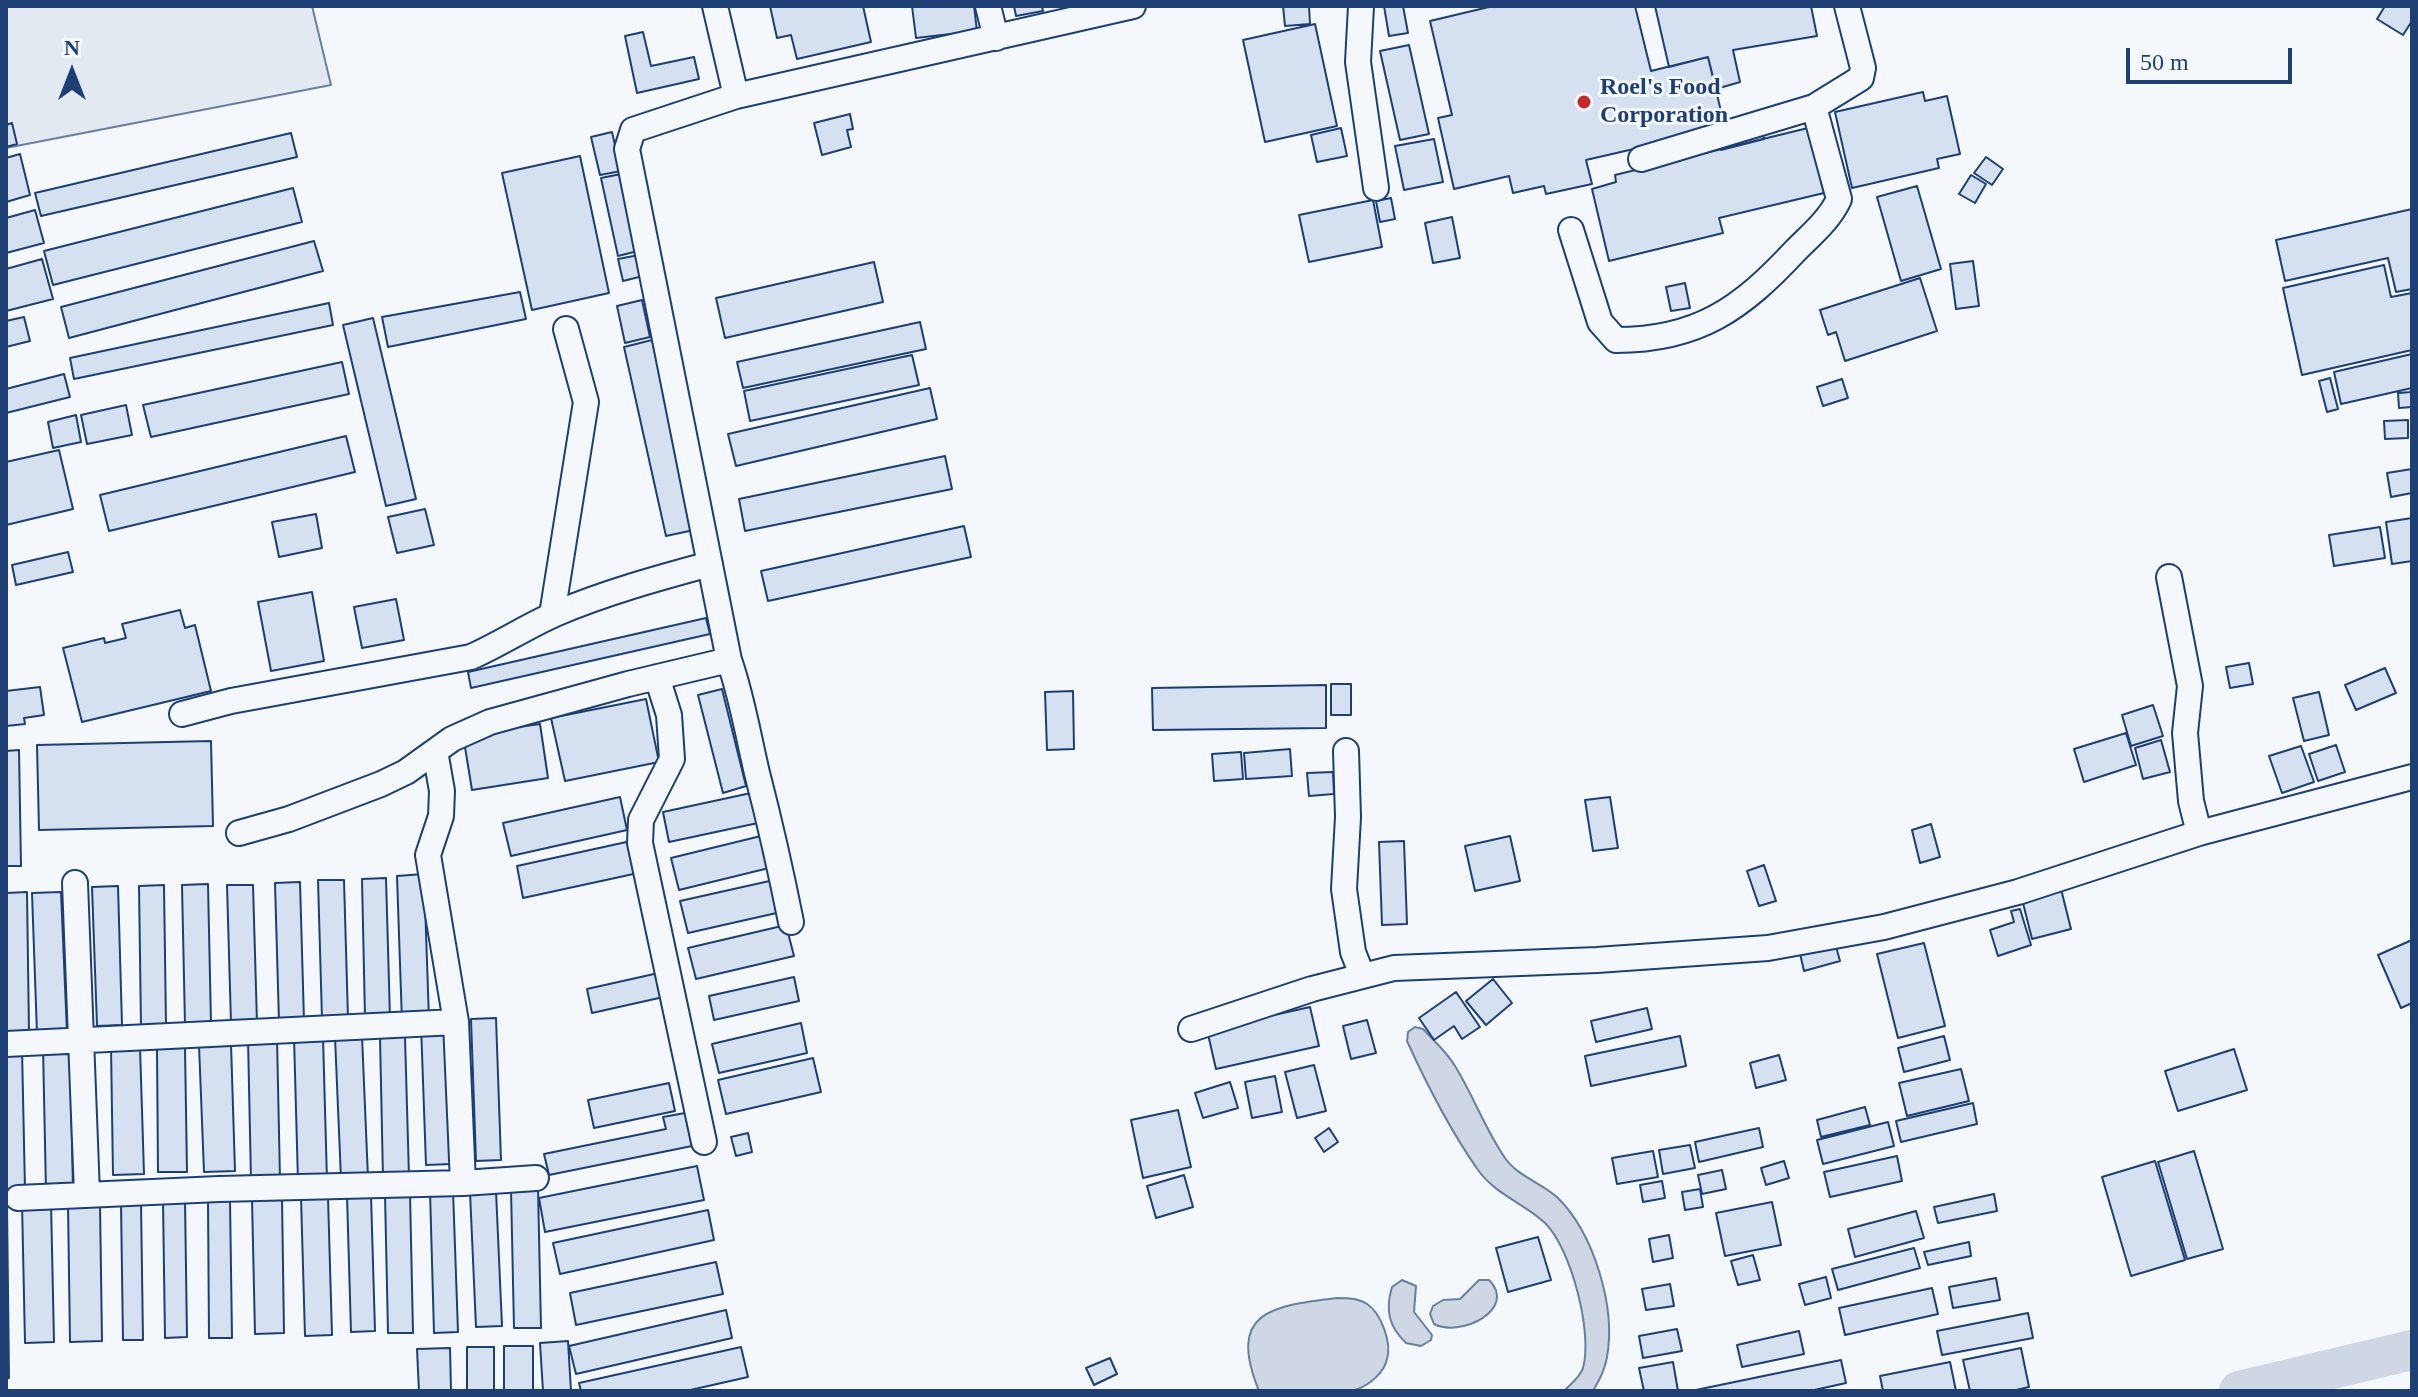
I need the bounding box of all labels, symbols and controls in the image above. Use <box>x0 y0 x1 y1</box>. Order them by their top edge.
north arrow <box>32 32 112 112</box>
scale bar <box>2130 32 2296 82</box>
text: N <box>64 35 80 60</box>
text: 50 m <box>2140 49 2189 75</box>
place label: Roel's Food Corporation <box>1600 74 1728 130</box>
marker: Roel's Food Corporation <box>1575 93 1593 111</box>

